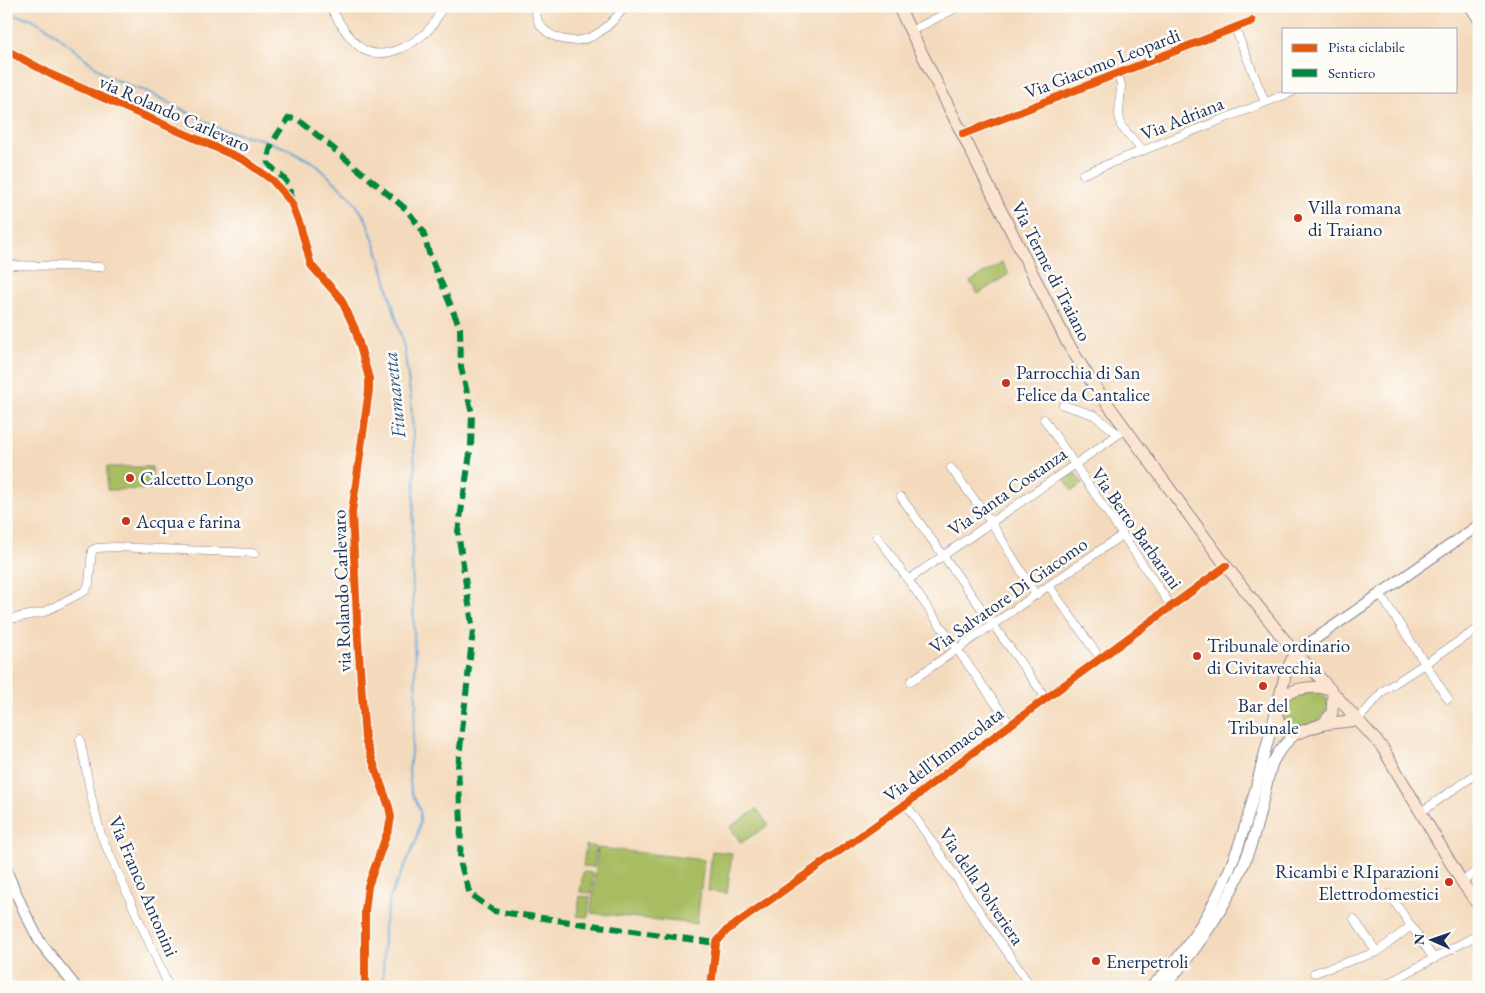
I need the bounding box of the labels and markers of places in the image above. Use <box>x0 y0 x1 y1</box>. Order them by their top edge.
place label: Villa romana di Traiano <box>1308 195 1402 242</box>
marker: Villa romana di Traiano <box>1292 212 1304 224</box>
place label: Parrocchia di San Felice da Cantalice <box>1016 360 1150 407</box>
marker: Parrocchia di San Felice da Cantalice <box>1000 377 1012 389</box>
place label: Calcetto Longo <box>140 466 254 491</box>
marker: Calcetto Longo <box>124 472 136 484</box>
place label: Acqua e farina <box>135 509 241 534</box>
marker: Acqua e farina <box>120 515 132 527</box>
place label: Tribunale ordinario di Civitavecchia <box>1207 633 1350 680</box>
marker: Tribunale ordinario di Civitavecchia <box>1191 650 1203 662</box>
marker: Bar del Tribunale <box>1257 680 1269 692</box>
place label: Bar del Tribunale <box>1227 693 1299 740</box>
place label: Ricambi e RIparazioni Elettrodomestici <box>1275 859 1439 906</box>
marker: Ricambi e RIparazioni Elettrodomestici <box>1443 876 1455 888</box>
place label: Enerpetroli <box>1106 949 1189 974</box>
marker: Enerpetroli <box>1090 955 1102 967</box>

